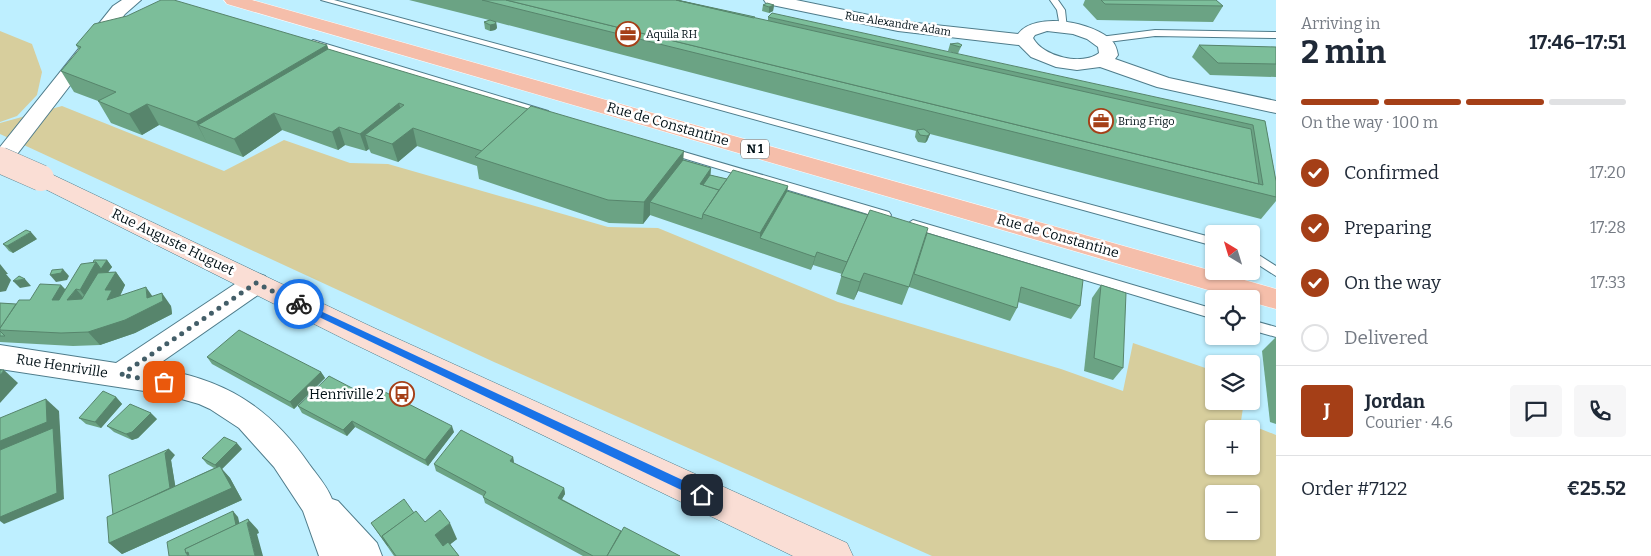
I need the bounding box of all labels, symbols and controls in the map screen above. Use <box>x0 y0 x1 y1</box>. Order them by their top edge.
street label: Rue Alexandre Adam <box>844 9 952 39</box>
text: Arriving in <box>1301 14 1380 33</box>
office icon: Aquila RH <box>615 21 641 47</box>
place label: Aquila RH <box>646 28 698 41</box>
text: 17:46–17:51 <box>1529 31 1626 54</box>
text: 2 min <box>1301 33 1386 71</box>
street label: Rue de Constantine <box>605 98 731 150</box>
office icon: Bring Frigo <box>1088 108 1114 134</box>
text: On the way · 100 m <box>1301 113 1438 132</box>
place label: Bring Frigo <box>1118 115 1175 128</box>
road number: N 1 <box>741 140 769 158</box>
icon: check <box>1301 159 1329 187</box>
text: Confirmed <box>1344 161 1439 184</box>
text: 17:20 <box>1589 163 1626 182</box>
street label: Rue Auguste Huguet <box>109 205 237 279</box>
street label: Rue de Constantine <box>995 210 1121 262</box>
icon: check <box>1301 214 1329 242</box>
text: Preparing <box>1344 216 1432 239</box>
text: 17:28 <box>1590 218 1626 237</box>
north arrow <box>1205 225 1260 280</box>
map controls <box>1205 225 1260 540</box>
icon: check <box>1301 269 1329 297</box>
text: On the way <box>1344 271 1441 294</box>
text: 17:33 <box>1590 273 1626 292</box>
courier <box>274 279 324 329</box>
icon: bike <box>285 290 313 318</box>
button: locate <box>1205 290 1260 345</box>
text: Delivered <box>1344 326 1428 349</box>
street label: Rue Henriville <box>15 350 109 382</box>
button: layers <box>1205 355 1260 410</box>
pin <box>143 361 185 403</box>
icon: bag <box>150 368 178 396</box>
bus stop icon: Henriville 2 <box>389 381 415 407</box>
button: chat <box>1510 385 1562 437</box>
button: phone <box>1574 385 1626 437</box>
place label: Henriville 2 <box>309 386 384 403</box>
text: Jordan <box>1365 390 1425 413</box>
text: J <box>1324 399 1330 422</box>
text: Courier · 4.6 <box>1365 413 1453 432</box>
button: + <box>1205 420 1260 475</box>
pin <box>681 474 723 516</box>
text: Order #7122 <box>1301 477 1407 500</box>
text: €25.52 <box>1567 477 1626 500</box>
icon: home <box>688 481 716 509</box>
button: − <box>1205 485 1260 540</box>

